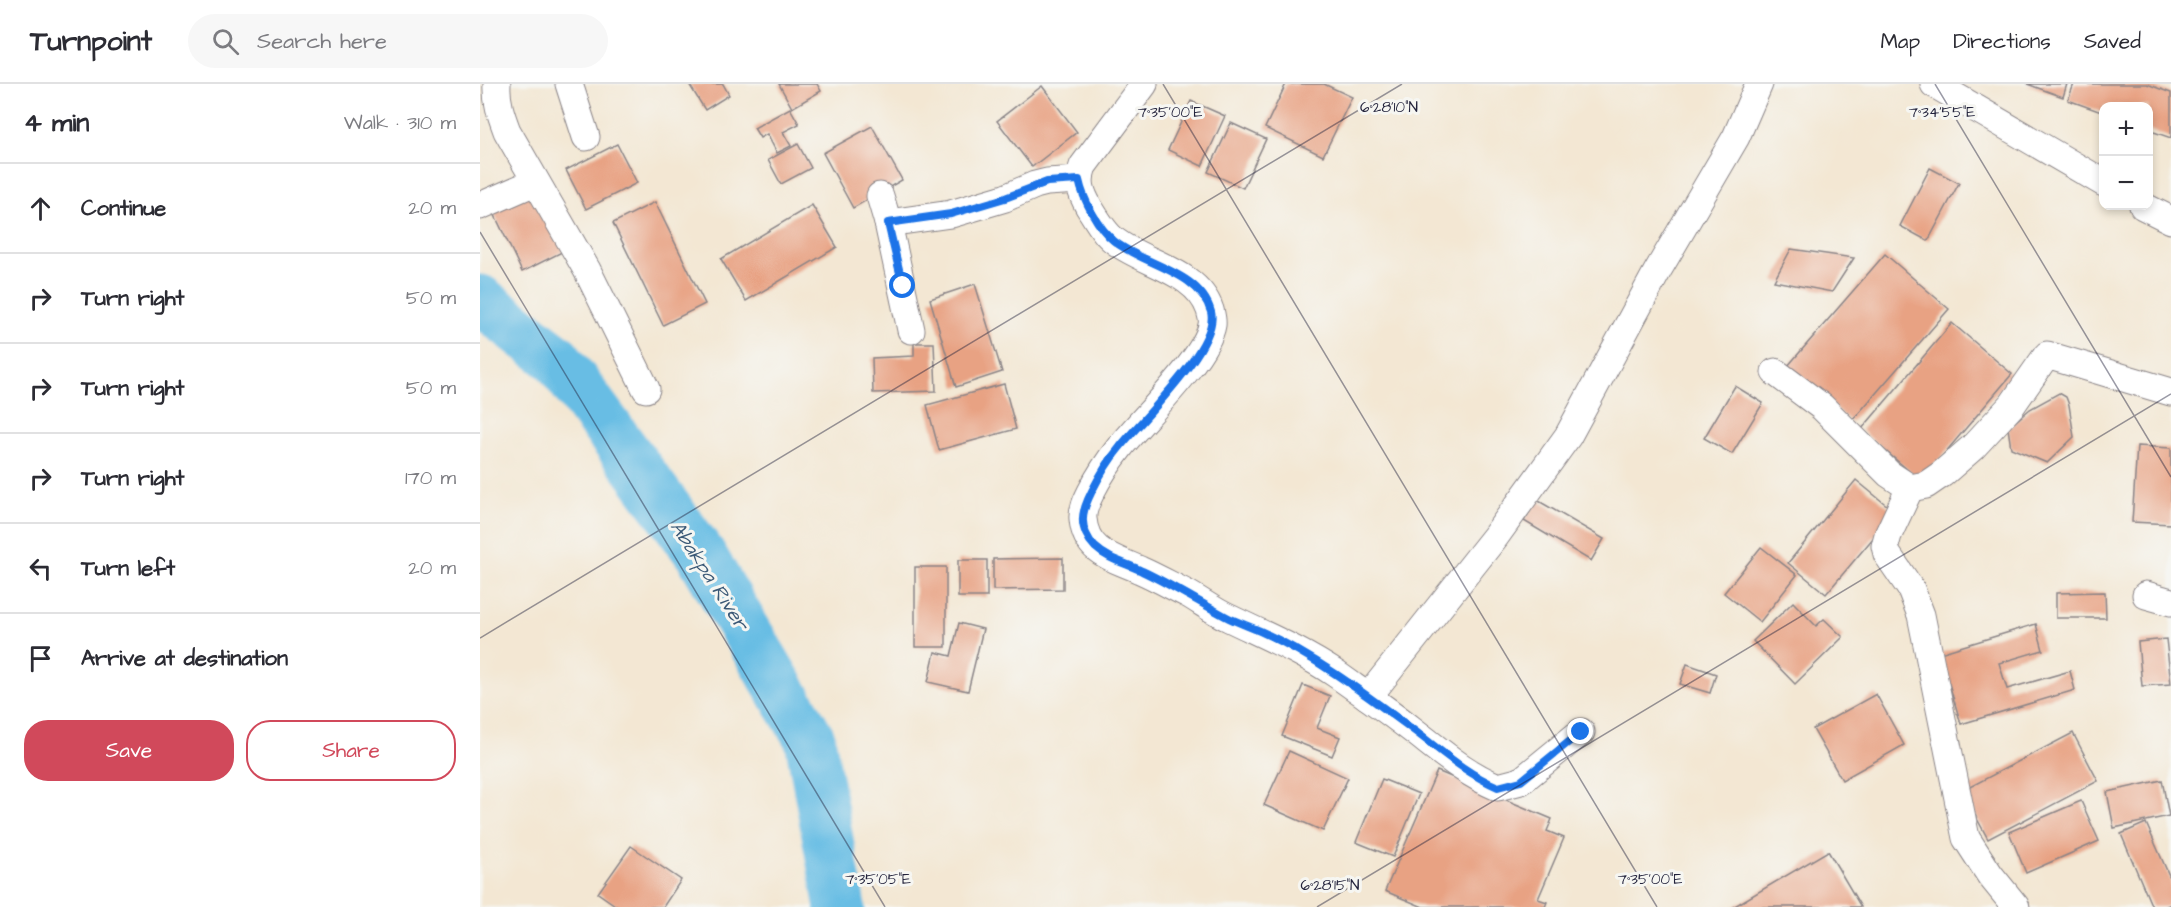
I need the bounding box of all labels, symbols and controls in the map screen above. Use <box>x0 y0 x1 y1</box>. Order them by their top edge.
search box <box>188 14 608 68</box>
text: Turnpoint <box>30 22 152 61</box>
icon: search <box>209 25 242 58</box>
text: Search here <box>257 26 387 57</box>
text: Map <box>1880 27 1920 56</box>
text: Directions <box>1953 27 2051 56</box>
text: Saved <box>2084 27 2141 56</box>
text: 6°28'10"N <box>1360 97 1418 118</box>
text: 7°35'00"E <box>1138 102 1202 123</box>
text: 7°34'55"E <box>1909 102 1975 123</box>
map controls <box>2099 102 2153 210</box>
button: + <box>2099 102 2153 156</box>
text: 4 min <box>24 105 89 141</box>
text: Walk · 310 m <box>344 109 456 137</box>
button: − <box>2099 156 2153 210</box>
icon: ahead <box>24 192 57 225</box>
text: Continue <box>81 193 166 224</box>
text: 20 m <box>408 194 456 222</box>
route start <box>889 272 915 298</box>
icon: right <box>24 282 57 315</box>
text: Turn right <box>81 283 184 314</box>
text: 50 m <box>406 284 456 312</box>
icon: right <box>24 372 57 405</box>
text: Turn right <box>81 373 184 404</box>
text: 50 m <box>406 374 456 402</box>
icon: right <box>24 462 57 495</box>
text: Turn right <box>81 463 184 494</box>
text: 170 m <box>405 464 456 492</box>
water label: Abakpa River <box>663 515 756 637</box>
icon: left <box>24 552 57 585</box>
text: Turn left <box>81 553 175 584</box>
text: 20 m <box>408 554 456 582</box>
icon: arrive <box>24 642 57 675</box>
text: Arrive at destination <box>81 643 288 674</box>
route end <box>1567 718 1593 744</box>
button: Save <box>24 720 234 781</box>
button: Share <box>246 720 456 781</box>
text: 7°35'05"E <box>845 869 911 890</box>
text: 7°35'00"E <box>1618 869 1682 890</box>
text: 6°28'15"N <box>1301 875 1359 896</box>

